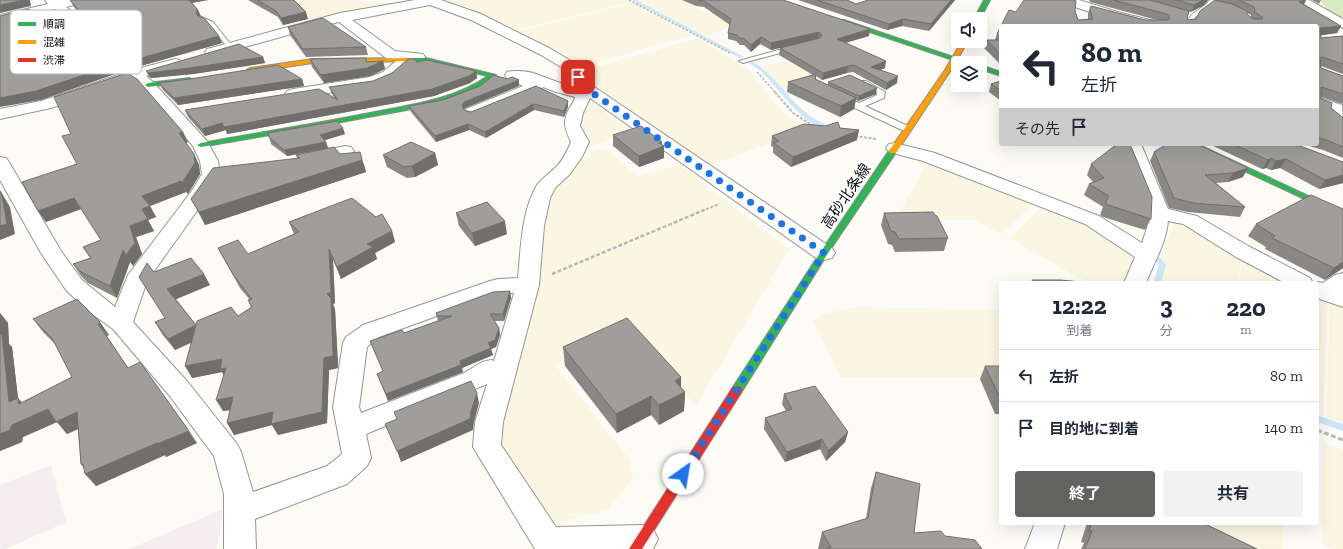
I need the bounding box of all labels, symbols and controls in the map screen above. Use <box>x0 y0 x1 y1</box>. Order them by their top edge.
legend <box>10 10 142 74</box>
map controls <box>951 12 987 92</box>
button: sound <box>951 12 987 48</box>
text: 順調 <box>43 18 65 31</box>
text: 混雑 <box>43 36 65 49</box>
text: 80 m <box>1081 36 1142 69</box>
icon: left <box>1015 40 1067 92</box>
text: 渋滞 <box>43 54 65 67</box>
button: layers <box>951 56 987 92</box>
pin <box>561 60 595 94</box>
icon: arrive <box>567 66 589 88</box>
text: 左折 <box>1081 74 1117 96</box>
icon: arrive <box>1068 116 1090 138</box>
text: その先 <box>1015 120 1060 138</box>
street label: 高砂北条線 <box>818 160 874 232</box>
text: 12:22 <box>1052 291 1107 320</box>
text: 3 <box>1160 291 1173 320</box>
text: 220 <box>1226 293 1266 322</box>
text: m <box>1240 322 1252 337</box>
text: 到着 <box>1066 323 1092 338</box>
text: 分 <box>1160 323 1173 338</box>
icon: left <box>1015 365 1037 387</box>
text: 80 m <box>1270 367 1303 385</box>
text: 左折 <box>1049 368 1079 386</box>
icon: arrive <box>1015 417 1037 439</box>
text: 140 m <box>1264 419 1303 437</box>
text: 目的地に到着 <box>1049 420 1139 438</box>
position arrow <box>662 453 704 495</box>
button: 終了 <box>1015 471 1155 517</box>
button: 共有 <box>1163 471 1303 517</box>

